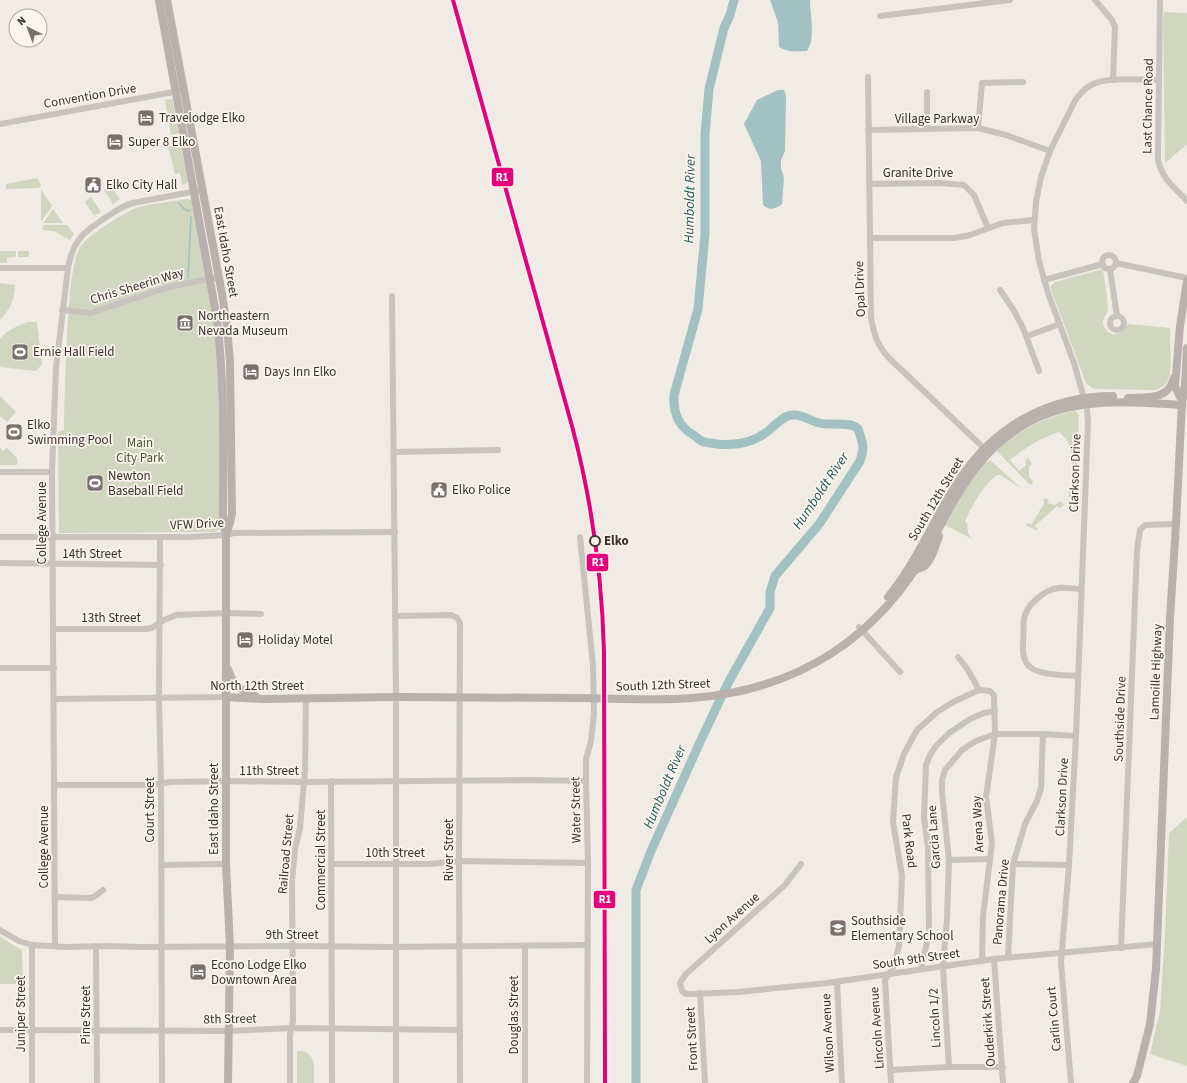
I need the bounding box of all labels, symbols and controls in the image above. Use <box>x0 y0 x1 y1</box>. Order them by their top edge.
north arrow <box>8 8 48 48</box>
text: N <box>14 13 29 29</box>
street label: Last Chance Road <box>1138 58 1158 154</box>
street label: Convention Drive <box>42 79 138 113</box>
hotel icon: Travelodge Elko <box>136 108 156 128</box>
place label: Travelodge Elko <box>159 109 245 127</box>
street label: Village Parkway <box>895 110 979 128</box>
hotel icon: Super 8 Elko <box>105 132 125 152</box>
place label: Super 8 Elko <box>128 133 195 151</box>
water label: Humboldt River <box>679 153 701 244</box>
street label: Granite Drive <box>883 164 953 182</box>
line badge: R1 <box>491 167 514 187</box>
text: R1 <box>496 170 508 185</box>
public building icon: Elko City Hall <box>83 175 103 195</box>
place label: Elko City Hall <box>106 176 177 194</box>
street label: East Idaho Street <box>209 205 243 299</box>
street label: Opal Drive <box>850 261 870 317</box>
street label: Chris Sheerin Way <box>88 263 186 309</box>
place label: Northeastern Nevada Museum <box>198 307 288 340</box>
museum icon: Northeastern Nevada Museum <box>175 313 195 333</box>
sports icon: Ernie Hall Field <box>10 342 30 362</box>
place label: Ernie Hall Field <box>33 343 115 361</box>
hotel icon: Days Inn Elko <box>241 362 261 382</box>
place label: Days Inn Elko <box>264 363 336 381</box>
place label: Elko Swimming Pool <box>27 416 112 449</box>
sports icon: Elko Swimming Pool <box>4 422 24 442</box>
street label: Clarkson Drive <box>1065 433 1085 513</box>
park label: Main City Park <box>116 434 165 467</box>
water label: Humboldt River <box>788 447 855 533</box>
street label: South 12th Street <box>904 453 968 544</box>
place label: Newton Baseball Field <box>108 467 183 500</box>
sports icon: Newton Baseball Field <box>85 473 105 493</box>
public building icon: Elko Police <box>429 480 449 500</box>
place label: Elko Police <box>452 481 511 499</box>
street label: College Avenue <box>33 482 51 564</box>
street label: VFW Drive <box>169 514 225 534</box>
place label: Elko <box>604 532 629 550</box>
marker: Elko <box>589 535 601 547</box>
street label: 14th Street <box>62 545 122 563</box>
line badge: R1 <box>586 553 609 572</box>
text: R1 <box>592 555 604 570</box>
street label: 13th Street <box>81 609 141 627</box>
street label: Lamoille Highway <box>1145 623 1167 721</box>
hotel icon: Holiday Motel <box>235 630 255 650</box>
place label: Holiday Motel <box>258 631 333 649</box>
street label: South 12th Street <box>615 674 711 696</box>
street label: Southside Drive <box>1110 676 1130 762</box>
street label: North 12th Street <box>210 677 304 695</box>
water label: Humboldt River <box>638 741 692 832</box>
street label: Clarkson Drive <box>1051 757 1073 837</box>
street label: East Idaho Street <box>205 762 223 855</box>
street label: 11th Street <box>239 762 299 780</box>
street label: Water Street <box>566 776 586 844</box>
street label: Court Street <box>141 777 159 843</box>
street label: Arena Way <box>968 795 988 853</box>
street label: Garcia Lane <box>923 805 945 869</box>
street label: College Avenue <box>35 806 53 888</box>
street label: Commercial Street <box>312 809 330 911</box>
street label: Railroad Street <box>274 812 299 895</box>
street label: Park Road <box>897 813 921 869</box>
street label: River Street <box>440 818 458 881</box>
street label: 10th Street <box>365 844 425 862</box>
street label: Panorama Drive <box>988 858 1014 946</box>
street label: Lyon Avenue <box>700 888 764 948</box>
line badge: R1 <box>593 890 616 909</box>
text: R1 <box>599 892 611 907</box>
place label: Southside Elementary School <box>851 912 953 945</box>
school or university icon: Southside Elementary School <box>828 918 848 938</box>
street label: 9th Street <box>265 926 319 944</box>
street label: South 9th Street <box>871 944 962 974</box>
place label: Econo Lodge Elko Downtown Area <box>211 956 306 989</box>
hotel icon: Econo Lodge Elko Downtown Area <box>188 962 208 982</box>
street label: Juniper Street <box>12 975 30 1052</box>
street label: Douglas Street <box>505 975 523 1055</box>
street label: Ouderkirk Street <box>976 976 1000 1067</box>
street label: Pine Street <box>77 985 95 1045</box>
street label: Carlin Court <box>1042 985 1066 1052</box>
street label: Lincoln Avenue <box>865 986 889 1070</box>
street label: Lincoln 1/2 <box>924 988 946 1048</box>
street label: Wilson Avenue <box>817 993 839 1073</box>
street label: Front Street <box>681 1006 703 1072</box>
street label: 8th Street <box>203 1010 257 1028</box>

